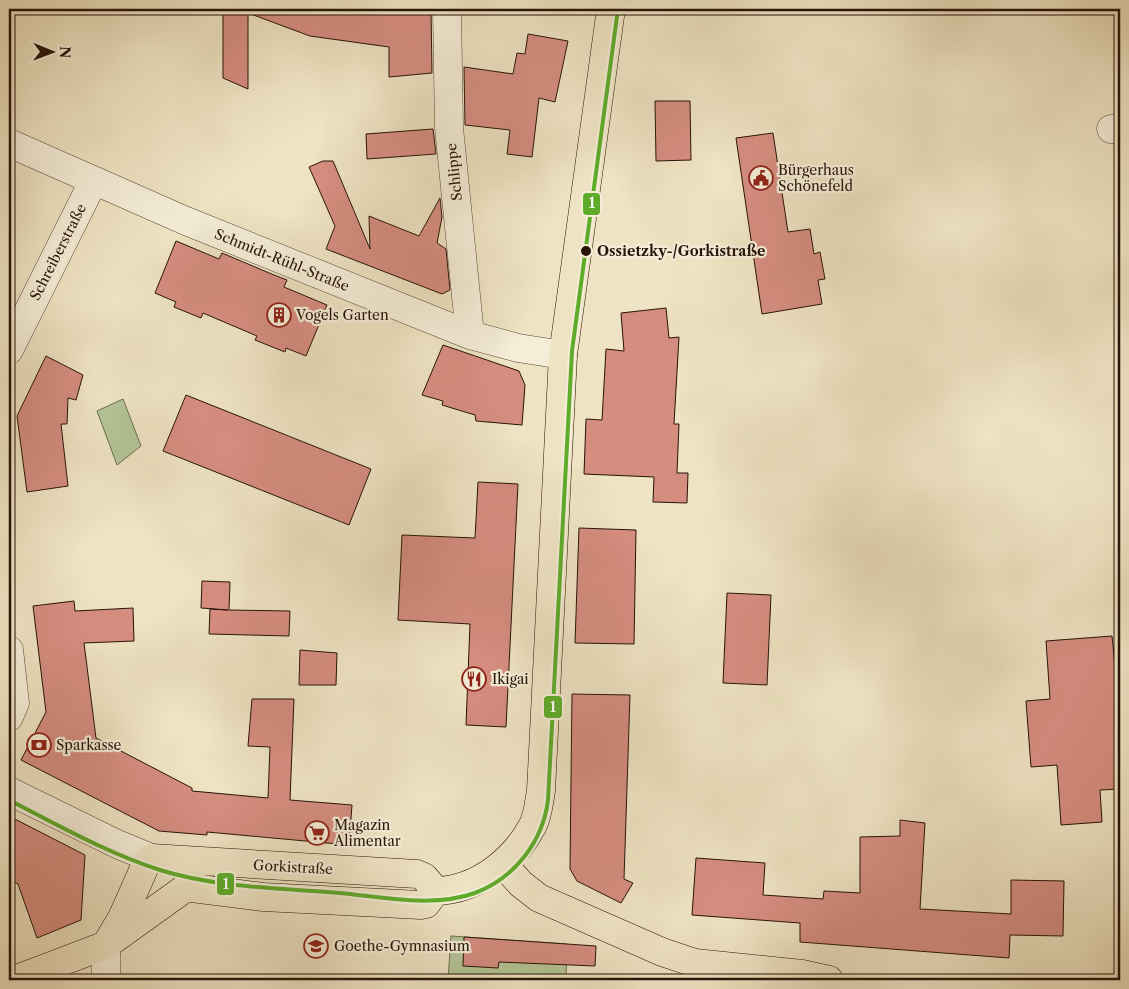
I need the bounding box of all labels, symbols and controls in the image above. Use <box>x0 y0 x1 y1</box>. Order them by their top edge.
north arrow <box>28 28 78 78</box>
text: N <box>56 46 74 58</box>
street label: Schlippe <box>442 142 466 202</box>
place label: Bürgerhaus Schönefeld <box>778 161 854 195</box>
public building icon: Bürgerhaus Schönefeld <box>748 165 774 191</box>
line badge: 1 <box>582 192 601 216</box>
text: 1 <box>589 194 596 212</box>
street label: Schreiberstraße <box>26 200 90 303</box>
street label: Schmidt-Rühl-Straße <box>212 225 352 295</box>
place label: Ossietzky-/Gorkistraße <box>597 242 765 260</box>
marker: Ossietzky-/Gorkistraße <box>579 244 593 258</box>
building icon: Vogels Garten <box>266 302 292 328</box>
place label: Vogels Garten <box>295 306 389 324</box>
restaurant icon: Ikigai <box>461 666 487 692</box>
place label: Ikigai <box>492 670 529 688</box>
line badge: 1 <box>543 695 563 719</box>
text: 1 <box>550 698 557 716</box>
bank icon: Sparkasse <box>26 732 52 758</box>
place label: Sparkasse <box>56 736 122 754</box>
place label: Magazin Alimentar <box>333 816 401 850</box>
supermarket icon: Magazin Alimentar <box>304 820 330 846</box>
street label: Gorkistraße <box>253 856 334 878</box>
line badge: 1 <box>216 872 235 896</box>
text: 1 <box>223 875 230 893</box>
school or university icon: Goethe-Gymnasium <box>303 933 329 959</box>
place label: Goethe-Gymnasium <box>334 937 470 955</box>

